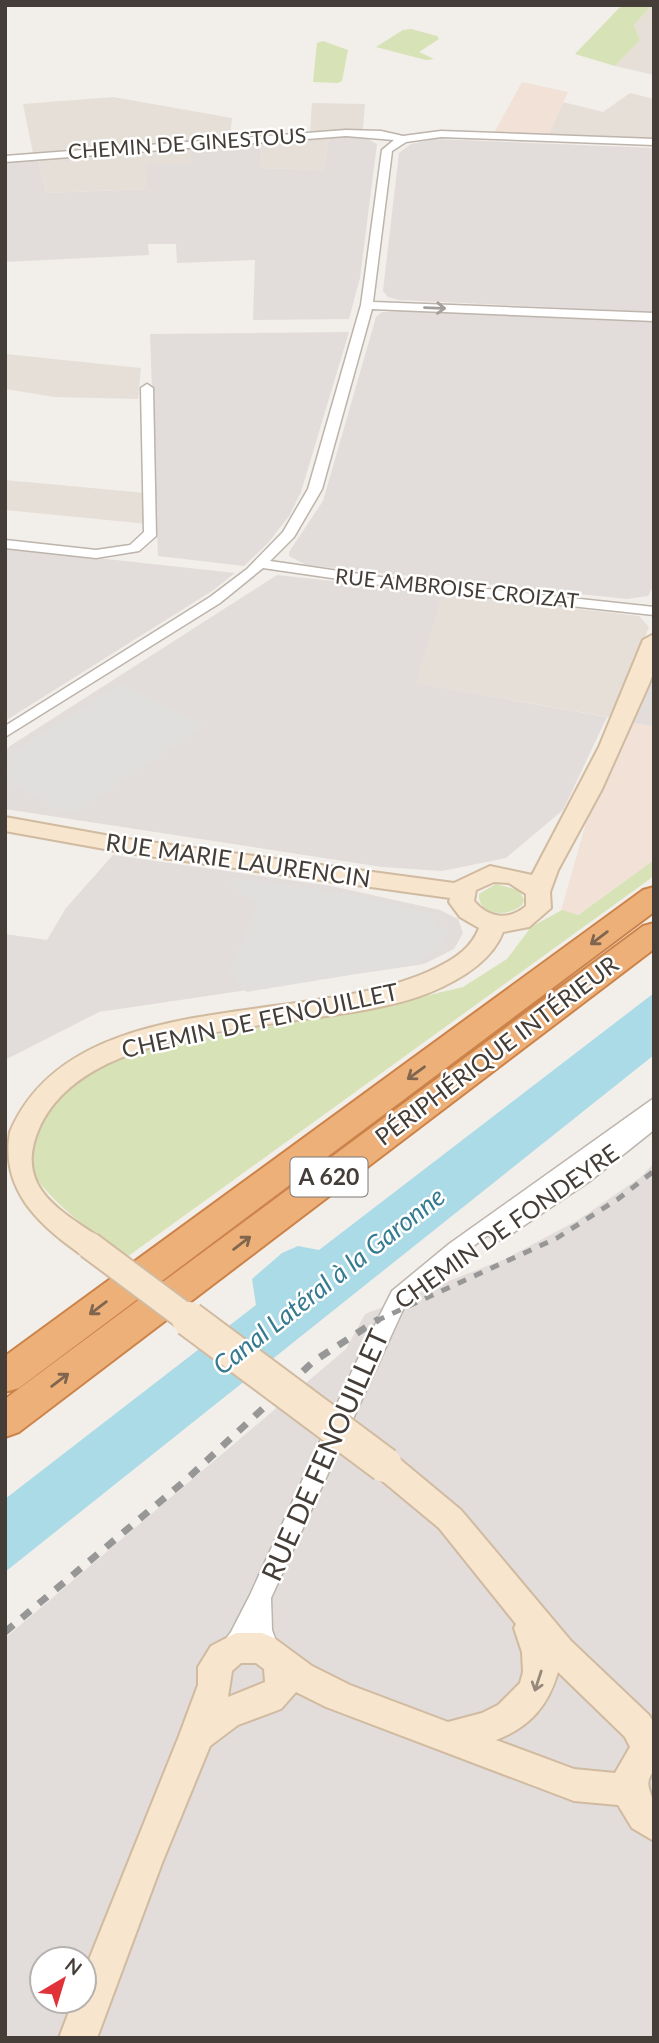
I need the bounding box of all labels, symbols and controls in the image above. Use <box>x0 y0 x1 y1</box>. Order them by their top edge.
street label: CHEMIN DE GINESTOUS <box>67 122 307 163</box>
one-way arrow <box>423 301 446 314</box>
street label: RUE AMBROISE CROIZAT <box>334 562 581 613</box>
street label: RUE MARIE LAURENCIN <box>104 827 372 892</box>
one-way arrow <box>590 931 609 945</box>
street label: PÉRIPHÉRIQUE INTÉRIEUR <box>369 949 623 1151</box>
street label: CHEMIN DE FENOUILLET <box>119 976 401 1063</box>
one-way arrow <box>407 1066 426 1080</box>
street label: CHEMIN DE FONDEYRE <box>389 1137 624 1314</box>
road number: A 620 <box>290 1158 368 1196</box>
water label: Canal Latéral à la Garonne <box>206 1180 451 1381</box>
one-way arrow <box>232 1235 250 1250</box>
one-way arrow <box>89 1301 107 1316</box>
street label: RUE DE FENOUILLET <box>253 1323 395 1586</box>
one-way arrow <box>50 1372 69 1387</box>
one-way arrow <box>530 1669 543 1691</box>
north arrow <box>28 1945 98 2015</box>
text: N <box>61 1953 87 1980</box>

